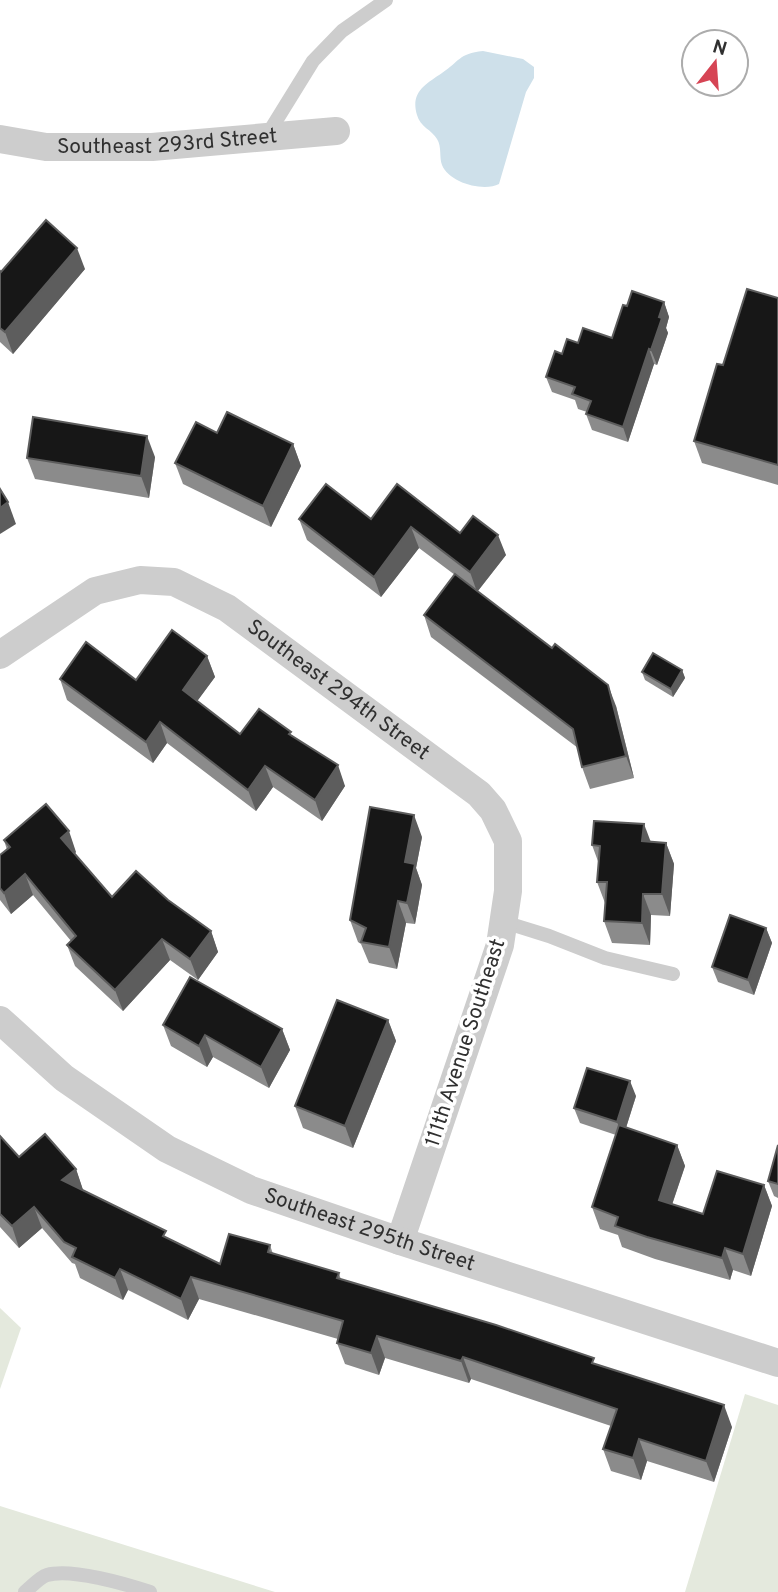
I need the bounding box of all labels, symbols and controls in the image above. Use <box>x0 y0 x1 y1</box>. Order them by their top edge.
north arrow <box>680 28 750 98</box>
text: N <box>709 35 729 62</box>
street label: Southeast 293rd Street <box>57 123 278 161</box>
street label: Southeast 294th Street <box>241 614 435 766</box>
street label: 111th Avenue Southeast <box>420 935 512 1151</box>
street label: Southeast 295th Street <box>260 1182 478 1278</box>

